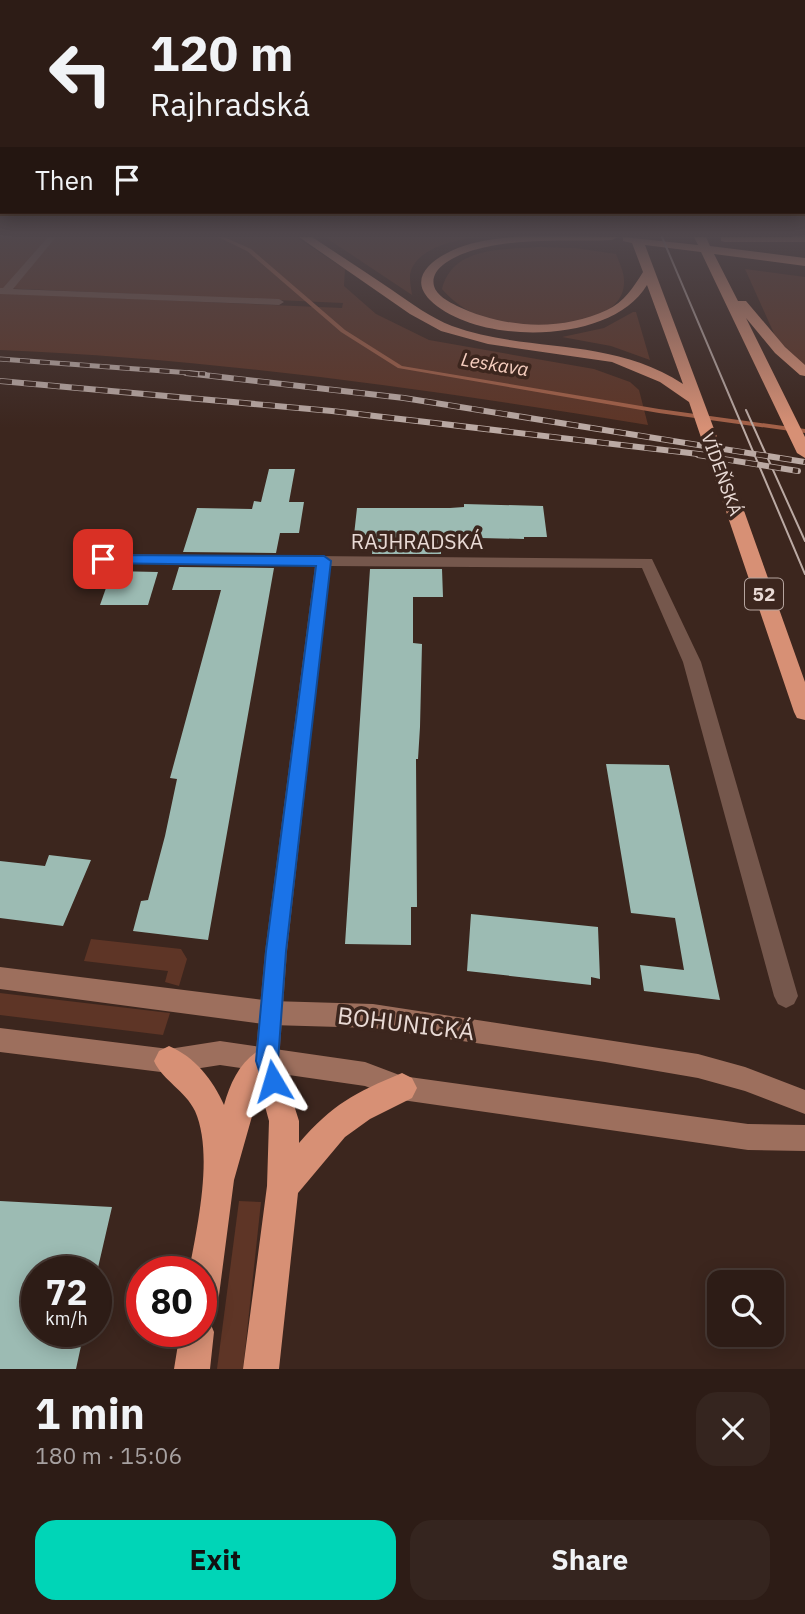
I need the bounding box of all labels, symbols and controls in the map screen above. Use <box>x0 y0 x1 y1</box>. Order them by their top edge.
text: 120 m <box>150 21 294 84</box>
icon: left <box>35 28 126 119</box>
text: Rajhradská <box>150 83 310 125</box>
icon: arrive <box>108 161 146 199</box>
text: Then <box>35 163 94 197</box>
water label: Leskava <box>460 347 530 381</box>
street label: VÍDEŇSKÁ <box>696 429 748 519</box>
street label: RAJHRADSKÁ <box>351 527 483 555</box>
pin <box>73 529 133 589</box>
icon: arrive <box>84 540 122 578</box>
road number: 52 <box>745 579 783 610</box>
street label: BOHUNICKÁ <box>336 999 476 1047</box>
position arrow <box>236 1044 310 1118</box>
speed limit sign: 80 <box>126 1256 217 1347</box>
text: 72 <box>45 1269 88 1315</box>
map controls <box>707 1270 784 1347</box>
button: search <box>707 1270 784 1347</box>
text: km/h <box>45 1307 88 1330</box>
text: 1 min <box>35 1386 145 1441</box>
button: close <box>696 1392 770 1466</box>
text: 180 m · 15:06 <box>35 1440 182 1470</box>
button: Exit <box>35 1520 396 1600</box>
button: Share <box>410 1520 770 1600</box>

